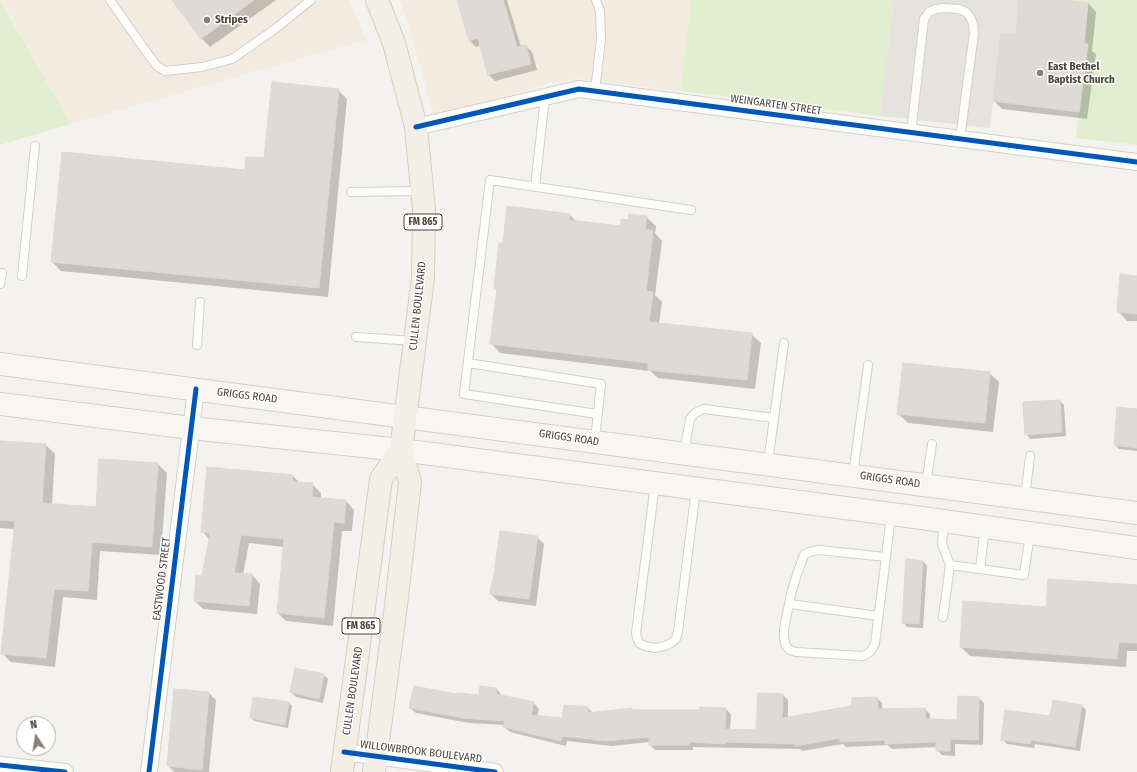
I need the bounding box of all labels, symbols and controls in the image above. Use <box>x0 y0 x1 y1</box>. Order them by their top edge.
place label: Stripes <box>215 13 248 27</box>
marker: Stripes <box>202 15 212 25</box>
place label: East Bethel Baptist Church <box>1048 60 1115 86</box>
marker: East Bethel Baptist Church <box>1035 68 1045 78</box>
street label: WEINGARTEN STREET <box>730 92 822 118</box>
road number: FM 865 <box>404 214 442 230</box>
street label: CULLEN BOULEVARD <box>407 261 429 351</box>
street label: GRIGGS ROAD <box>216 386 278 406</box>
street label: GRIGGS ROAD <box>538 427 600 449</box>
street label: GRIGGS ROAD <box>859 469 921 491</box>
street label: EASTWOOD STREET <box>150 537 174 621</box>
road number: FM 865 <box>342 618 380 634</box>
street label: CULLEN BOULEVARD <box>340 646 366 736</box>
north arrow <box>16 716 56 756</box>
text: N <box>29 718 38 732</box>
street label: WILLOWBROOK BOULEVARD <box>359 738 483 766</box>

